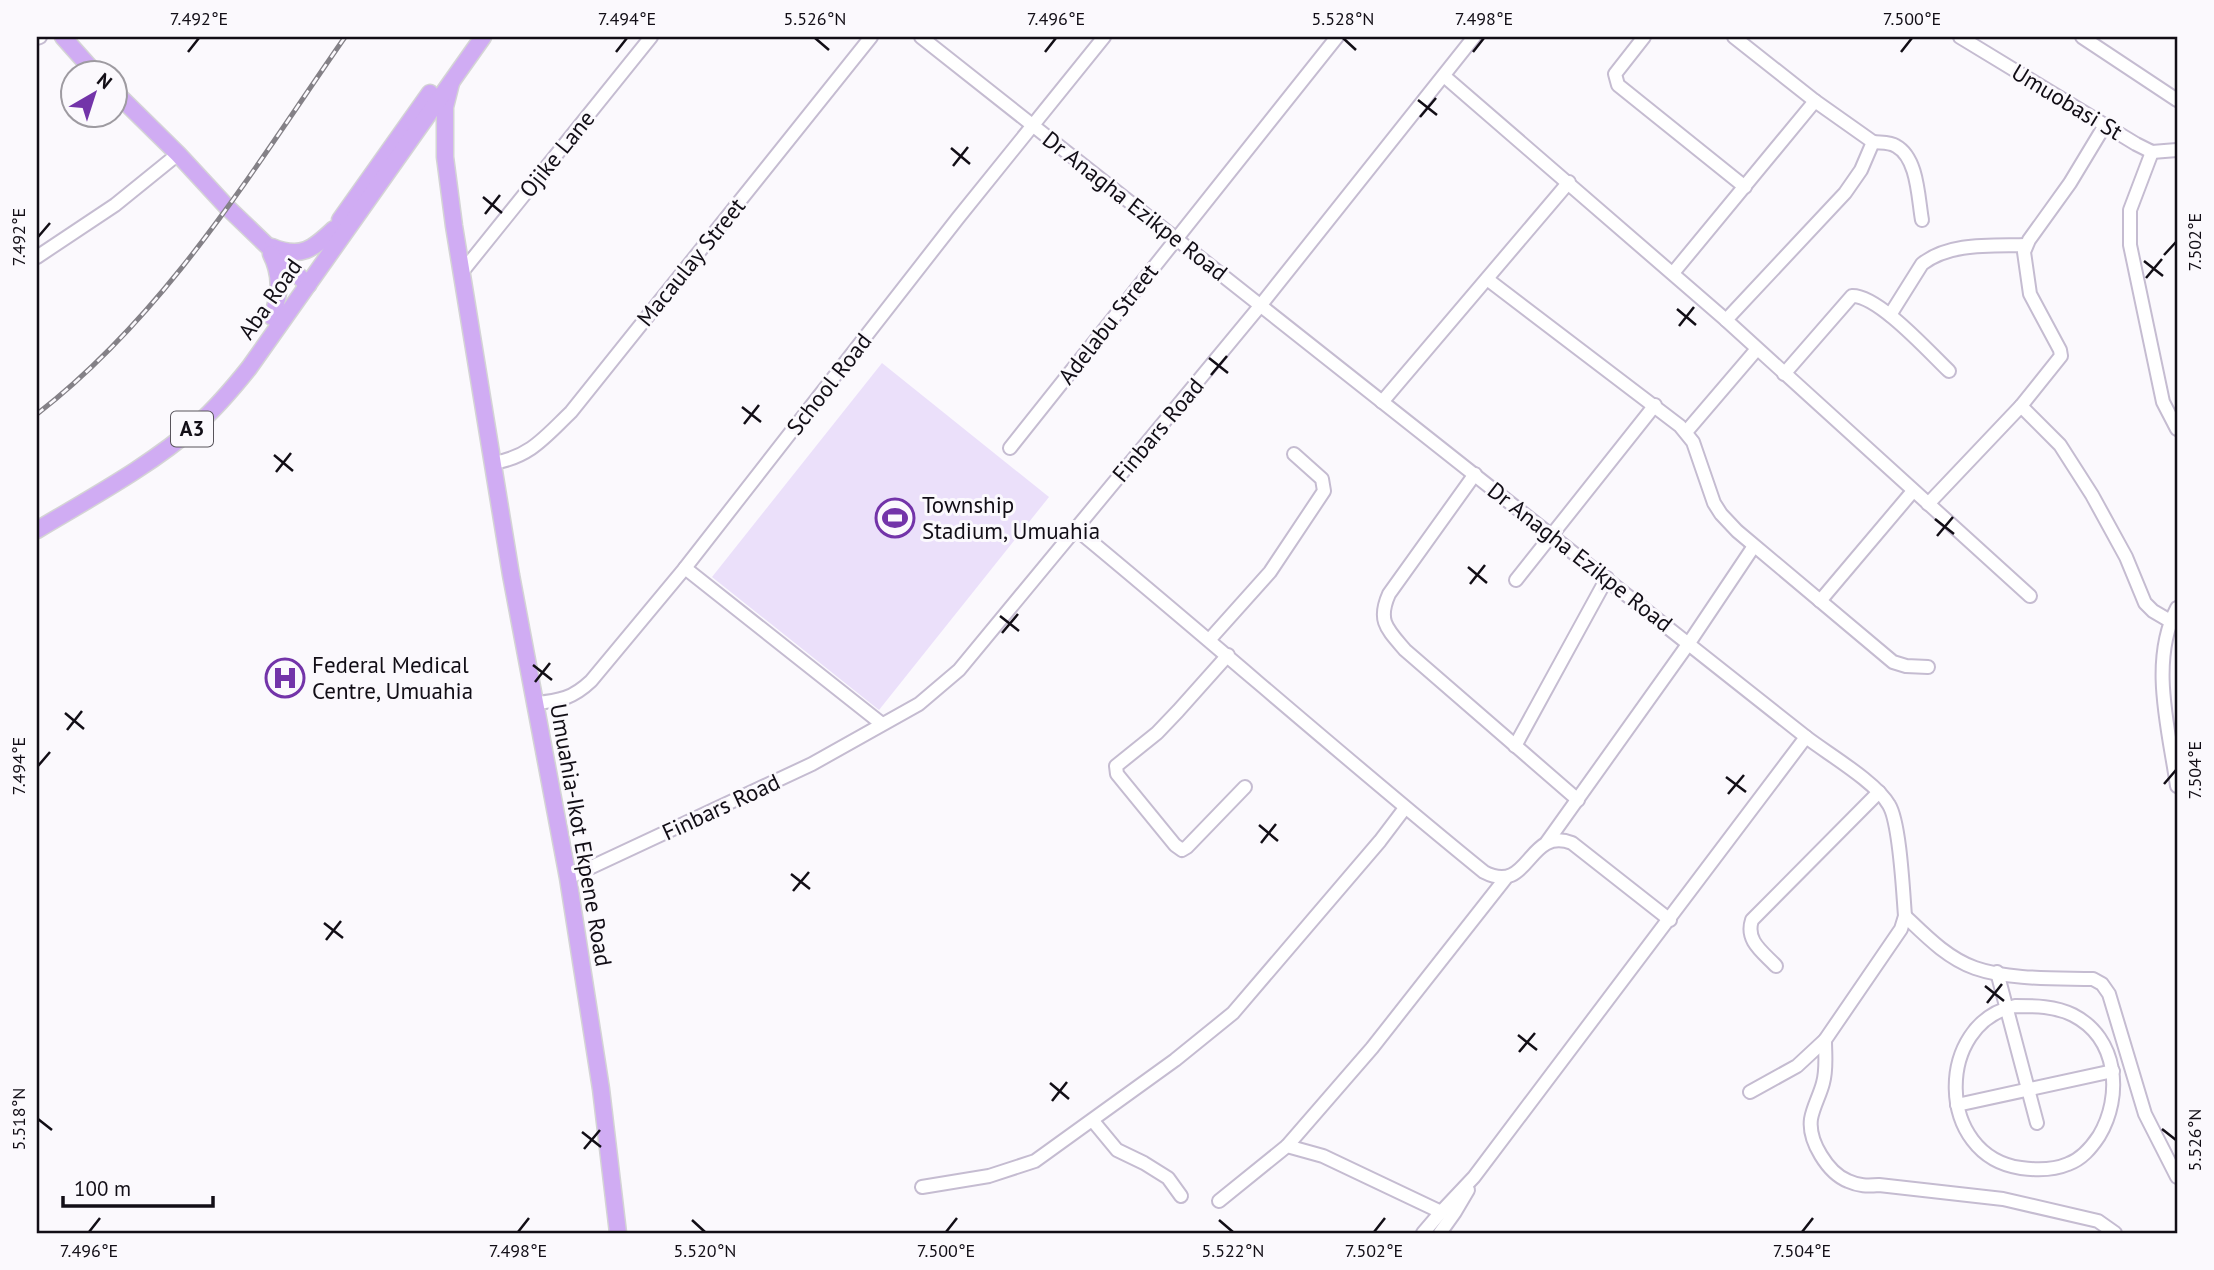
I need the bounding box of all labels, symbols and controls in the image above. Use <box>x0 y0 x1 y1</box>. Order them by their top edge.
text: 7.492°E <box>170 7 228 30</box>
text: 7.494°E <box>598 7 656 30</box>
text: 5.526°N <box>784 7 846 30</box>
text: 7.496°E <box>1027 7 1085 30</box>
text: 5.528°N <box>1312 7 1374 30</box>
text: 7.498°E <box>1455 7 1513 30</box>
text: 7.500°E <box>1883 7 1941 30</box>
street label: Umuobasi St <box>2007 57 2128 146</box>
north arrow <box>60 60 130 130</box>
text: N <box>92 68 117 94</box>
street label: Ojike Lane <box>513 104 601 203</box>
street label: Dr Anagha Ezikpe Road <box>1037 124 1234 287</box>
street label: Macaulay Street <box>630 192 751 332</box>
text: 7.492°E <box>7 208 30 266</box>
text: 7.502°E <box>2183 213 2206 271</box>
street label: Aba Road <box>231 253 308 345</box>
street label: Adelabu Street <box>1051 257 1164 390</box>
street label: School Road <box>780 327 877 440</box>
street label: Finbars Road <box>1106 372 1209 488</box>
road number: A3 <box>171 412 213 446</box>
street label: Dr Anagha Ezikpe Road <box>1482 475 1679 638</box>
place label: Township Stadium, Umuahia <box>922 490 1100 545</box>
sports icon: Township Stadium, Umuahia <box>874 497 916 539</box>
place label: Federal Medical Centre, Umuahia <box>312 650 473 705</box>
hospital icon: Federal Medical Centre, Umuahia <box>264 657 306 699</box>
street label: Umuahia-Ikot Ekpene Road <box>544 701 619 969</box>
text: 7.494°E <box>7 737 30 795</box>
text: 7.504°E <box>2183 741 2206 799</box>
street label: Finbars Road <box>657 767 784 846</box>
text: 5.518°N <box>7 1088 30 1150</box>
text: 5.526°N <box>2183 1109 2206 1171</box>
scale bar <box>63 1165 214 1209</box>
text: 100 m <box>74 1175 131 1202</box>
text: 7.496°E <box>60 1239 118 1262</box>
text: 7.498°E <box>489 1239 547 1262</box>
text: 5.520°N <box>674 1239 736 1262</box>
text: 7.500°E <box>917 1239 975 1262</box>
text: 5.522°N <box>1202 1239 1264 1262</box>
text: 7.502°E <box>1345 1239 1403 1262</box>
text: 7.504°E <box>1773 1239 1831 1262</box>

